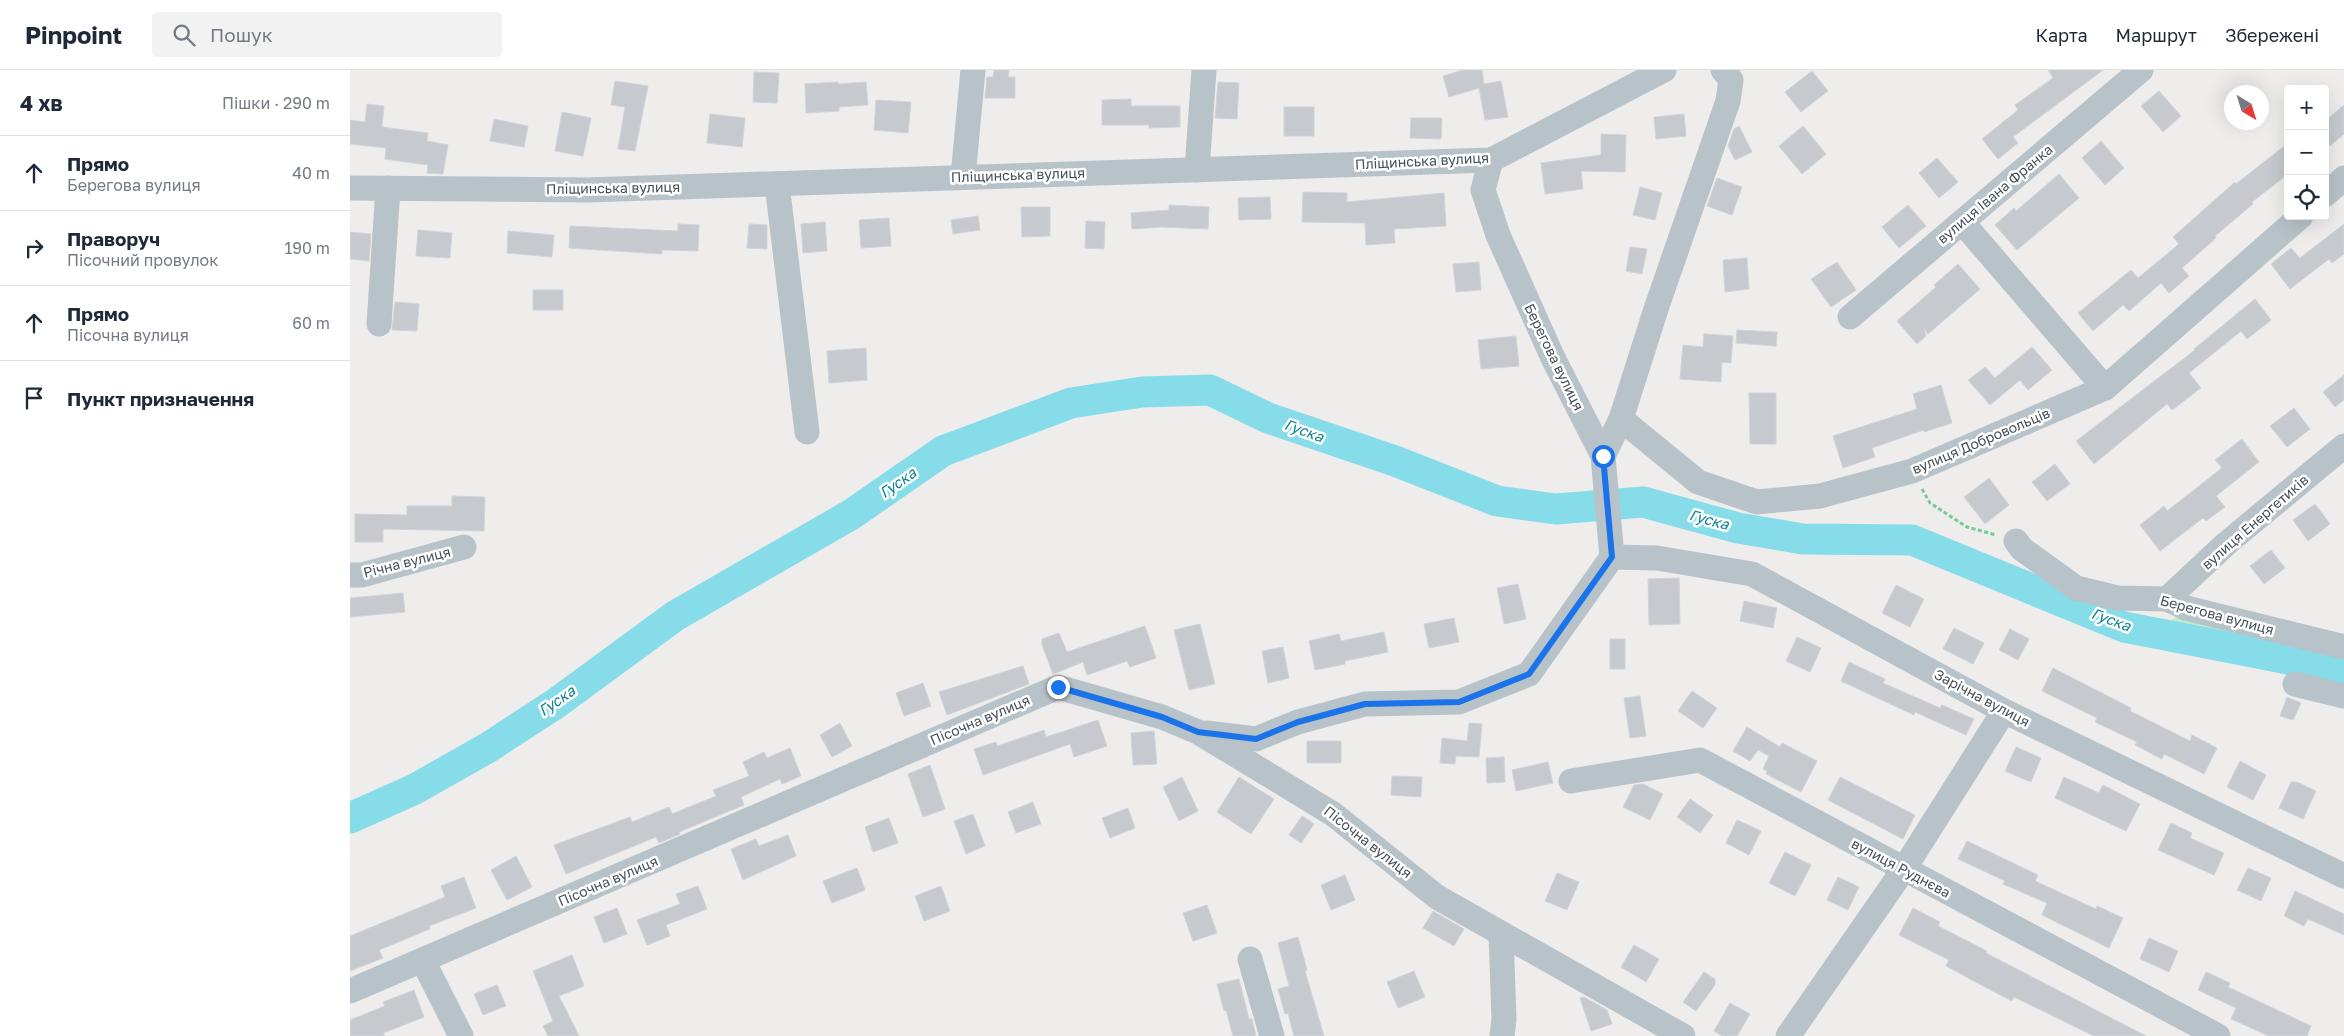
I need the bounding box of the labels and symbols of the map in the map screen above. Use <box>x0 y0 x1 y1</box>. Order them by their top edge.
north arrow <box>2224 85 2269 130</box>
street label: вулиця Івана Франка <box>1934 140 2056 247</box>
street label: Пліщинська вулиця <box>1354 148 1489 173</box>
street label: Пліщинська вулиця <box>951 164 1085 185</box>
street label: Пліщинська вулиця <box>546 178 680 197</box>
street label: Берегова вулиця <box>1521 301 1588 413</box>
street label: вулиця Добровольців <box>1909 404 2052 477</box>
water label: Гуска <box>1282 415 1327 447</box>
route start <box>1592 445 1615 468</box>
water label: Гуска <box>876 463 920 502</box>
street label: вулиця Енергетиків <box>2198 471 2311 572</box>
water label: Гуска <box>1687 505 1732 534</box>
street label: Річна вулиця <box>361 542 452 581</box>
street label: Берегова вулиця <box>2158 591 2276 638</box>
water label: Гуска <box>2089 604 2134 636</box>
street label: Зарічна вулиця <box>1932 665 2033 730</box>
route end <box>1047 676 1070 699</box>
water label: Гуска <box>535 681 579 720</box>
street label: Пісочна вулиця <box>927 691 1032 748</box>
street label: Пісочна вулиця <box>1321 802 1416 881</box>
street label: вулиця Руднєва <box>1849 834 1954 901</box>
street label: Пісочна вулиця <box>555 852 660 909</box>

